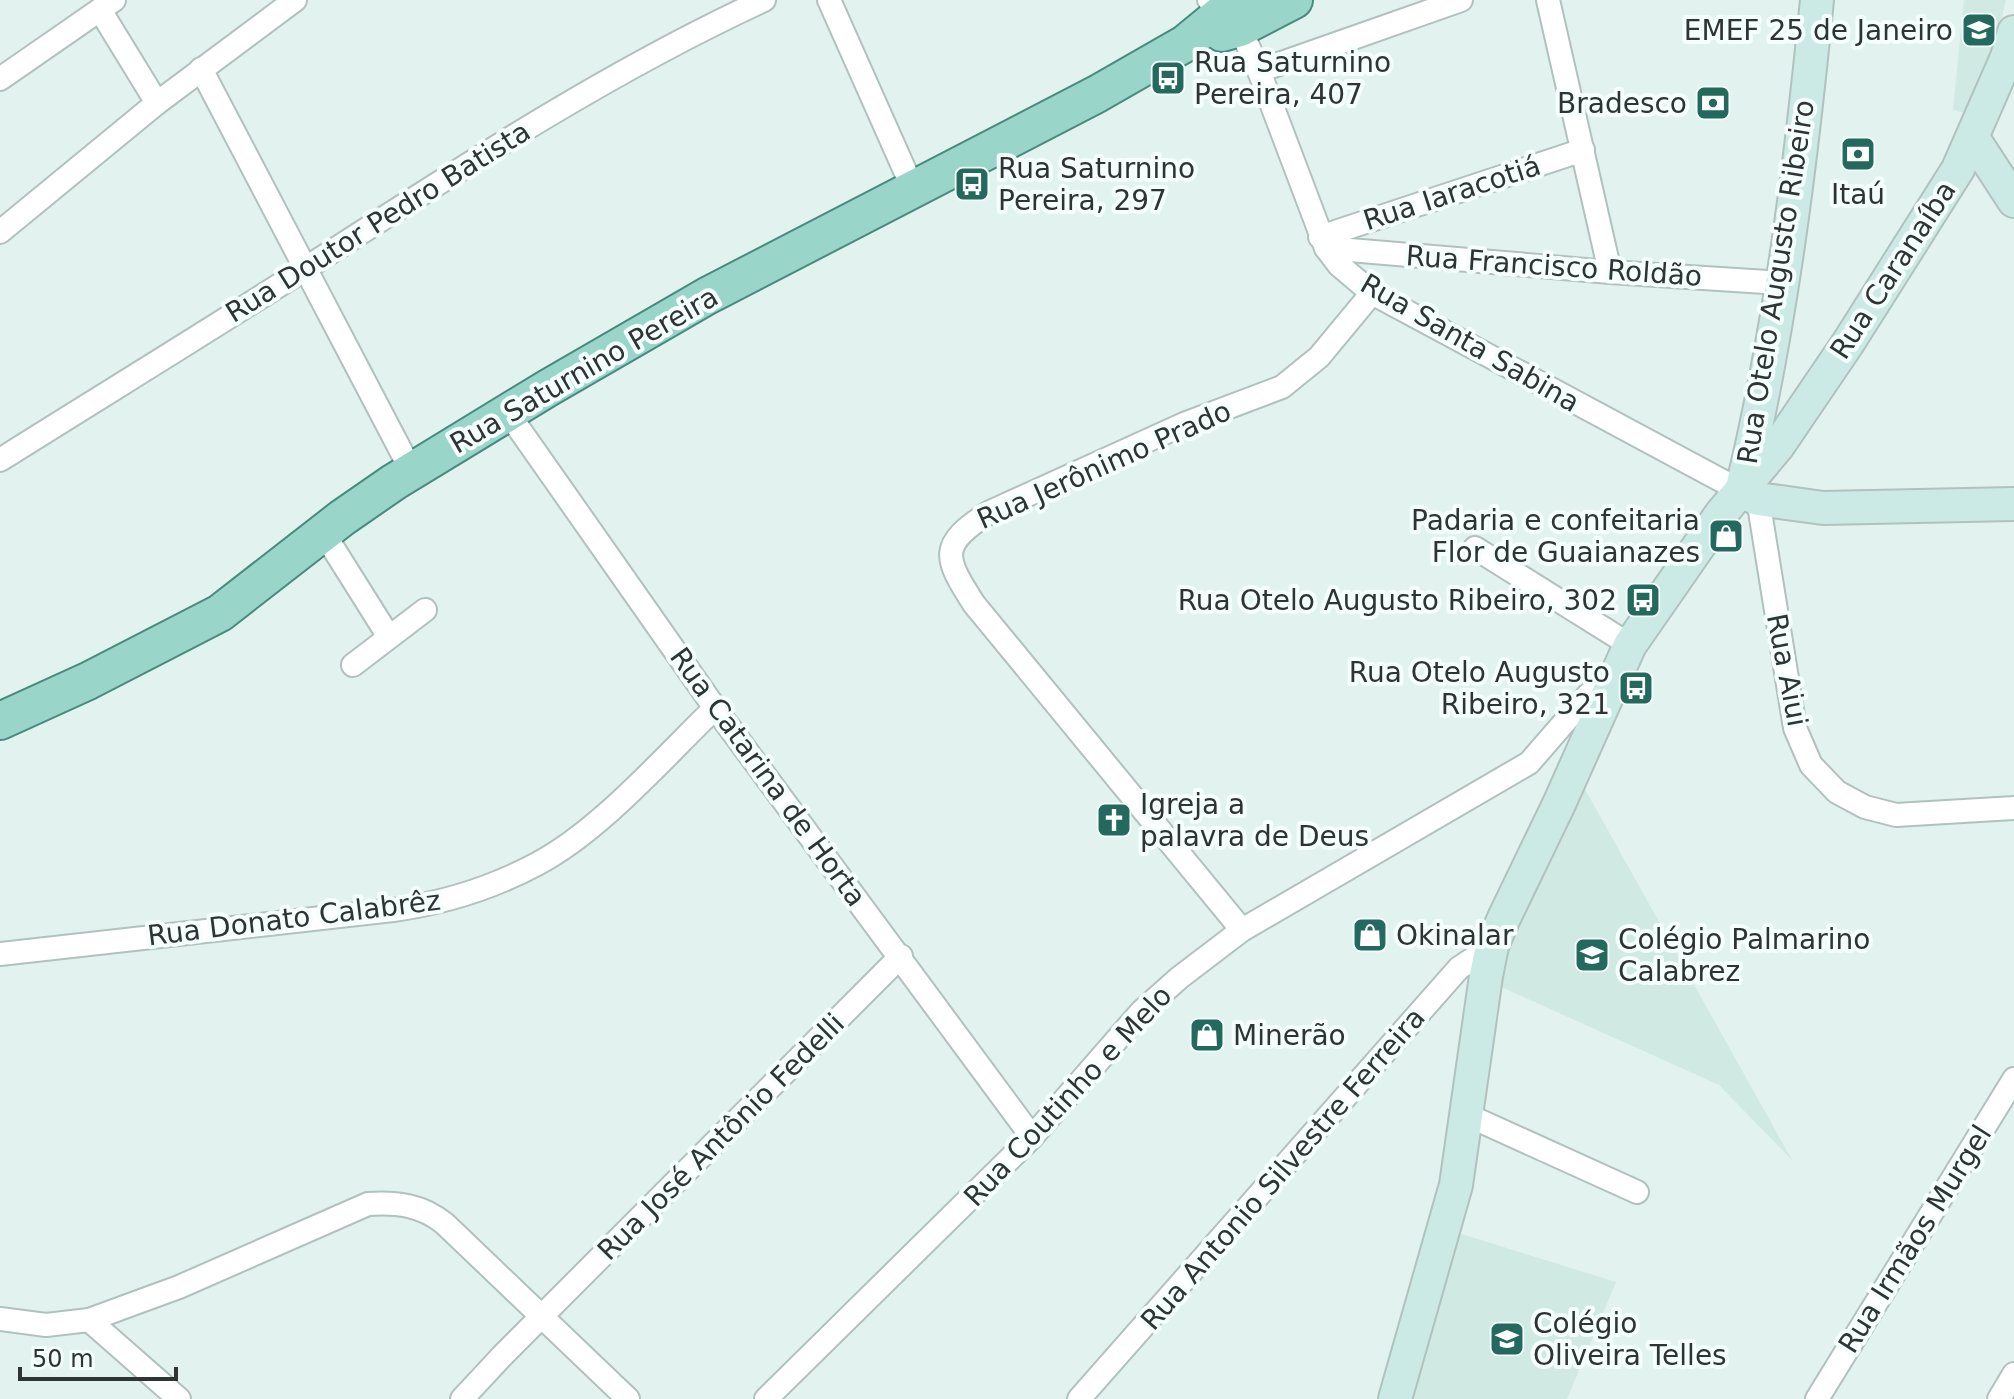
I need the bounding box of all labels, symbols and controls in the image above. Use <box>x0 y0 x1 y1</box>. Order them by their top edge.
school or university icon: EMEF 25 de Janeiro <box>1960 11 1998 49</box>
place label: EMEF 25 de Janeiro <box>1684 14 1953 47</box>
place label: Rua Saturnino Pereira, 407 <box>1194 46 1391 111</box>
bus stop icon: Rua Saturnino Pereira, 407 <box>1149 59 1187 97</box>
bank icon: Bradesco <box>1694 84 1732 122</box>
place label: Bradesco <box>1557 87 1687 120</box>
street label: Rua Otelo Augusto Ribeiro <box>1731 98 1821 466</box>
street label: Rua Doutor Pedro Batista <box>220 115 536 329</box>
bank icon: Itaú <box>1839 135 1877 173</box>
street label: Rua Iaracotiá <box>1359 149 1545 237</box>
place label: Rua Saturnino Pereira, 297 <box>998 152 1195 217</box>
bus stop icon: Rua Saturnino Pereira, 297 <box>953 165 991 203</box>
street label: Rua Caranaíba <box>1823 175 1963 365</box>
place label: Itaú <box>1831 178 1885 211</box>
street label: Rua Francisco Roldão <box>1405 239 1703 293</box>
street label: Rua Santa Sabina <box>1355 267 1585 419</box>
street label: Rua Saturnino Pereira <box>444 280 724 460</box>
street label: Rua Jerônimo Prado <box>972 394 1236 536</box>
place label: Padaria e confeitaria Flor de Guaianazes <box>1411 504 1700 569</box>
shop icon: Padaria e confeitaria Flor de Guaianazes <box>1707 517 1745 555</box>
bus stop icon: Rua Otelo Augusto Ribeiro, 302 <box>1624 581 1662 619</box>
place label: Rua Otelo Augusto Ribeiro, 302 <box>1178 584 1617 617</box>
street label: Rua Aiui <box>1760 611 1814 729</box>
street label: Rua Catarina de Horta <box>663 641 873 913</box>
place label: Rua Otelo Augusto Ribeiro, 321 <box>1349 656 1610 721</box>
bus stop icon: Rua Otelo Augusto Ribeiro, 321 <box>1617 669 1655 707</box>
place label: Igreja a palavra de Deus <box>1140 788 1369 853</box>
church icon: Igreja a palavra de Deus <box>1095 801 1133 839</box>
street label: Rua Donato Calabrêz <box>146 884 442 952</box>
shop icon: Okinalar <box>1351 916 1389 954</box>
place label: Okinalar <box>1396 919 1514 952</box>
place label: Colégio Palmarino Calabrez <box>1618 923 1870 988</box>
school or university icon: Colégio Palmarino Calabrez <box>1573 936 1611 974</box>
street label: Rua Coutinho e Melo <box>957 979 1179 1213</box>
street label: Rua Antonio Silvestre Ferreira <box>1134 1001 1432 1337</box>
street label: Rua José Antônio Fedelli <box>591 1007 851 1267</box>
shop icon: Minerão <box>1188 1016 1226 1054</box>
place label: Minerão <box>1233 1019 1346 1052</box>
street label: Rua Irmãos Murgel <box>1832 1119 1998 1359</box>
place label: Colégio Oliveira Telles <box>1533 1307 1727 1372</box>
school or university icon: Colégio Oliveira Telles <box>1488 1320 1526 1358</box>
scale bar <box>20 1331 176 1381</box>
text: 50 m <box>32 1345 94 1373</box>

